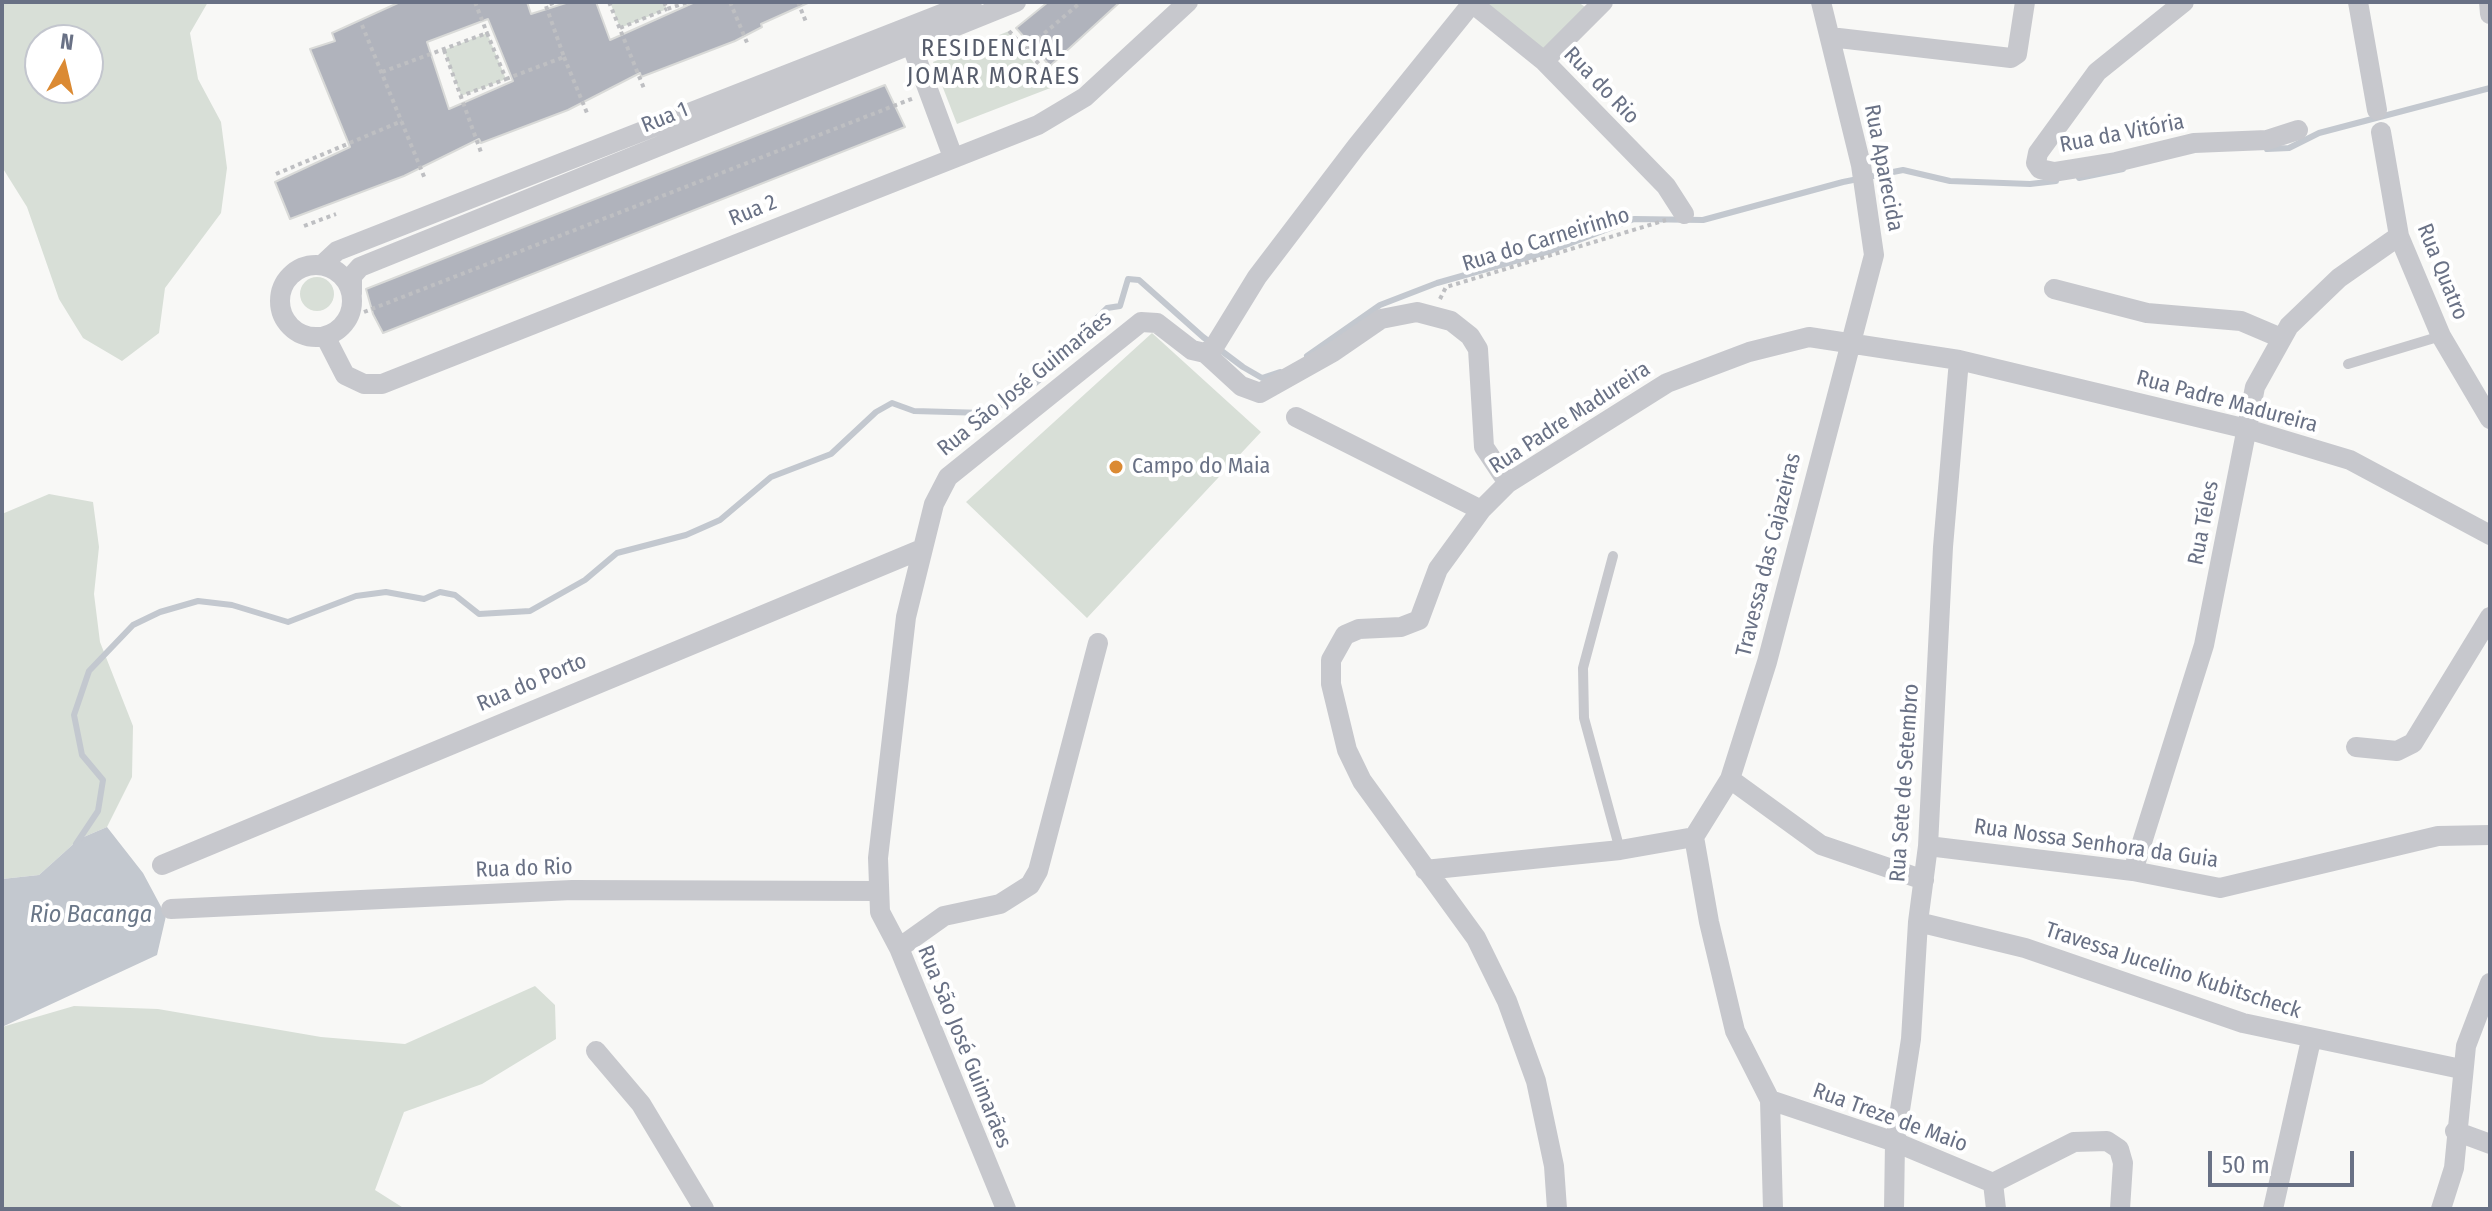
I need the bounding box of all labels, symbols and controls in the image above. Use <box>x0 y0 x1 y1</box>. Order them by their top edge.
north arrow <box>24 24 104 104</box>
text: N <box>59 27 76 56</box>
district label: RESIDENCIAL JOMAR MORAES <box>907 35 1081 91</box>
street label: Rua do Rio <box>1558 42 1644 130</box>
street label: Rua 1 <box>638 97 692 139</box>
street label: Rua Aparecida <box>1858 102 1908 234</box>
street label: Rua da Vitória <box>2057 109 2187 159</box>
street label: Rua 2 <box>725 190 781 232</box>
street label: Rua do Carneirinho <box>1459 202 1633 278</box>
street label: Rua Quatro <box>2411 220 2473 324</box>
street label: Rua São José Guimarães <box>933 306 1117 462</box>
street label: Rua Padre Madureira <box>1485 356 1655 480</box>
street label: Rua Padre Madureira <box>2134 365 2320 439</box>
street label: Travessa das Cajazeiras <box>1731 451 1807 659</box>
place label: Campo do Maia <box>1132 454 1270 480</box>
marker: Campo do Maia <box>1107 458 1125 476</box>
street label: Rua Téles <box>2183 479 2225 567</box>
street label: Rua do Porto <box>473 648 591 718</box>
street label: Rua Sete de Setembro <box>1885 683 1925 883</box>
street label: Rua Nossa Senhora da Guia <box>1972 814 2220 874</box>
street label: Rua do Rio <box>475 854 573 884</box>
water label: Rio Bacanga <box>30 901 152 929</box>
street label: Travessa Jucelino Kubitscheck <box>2042 917 2304 1025</box>
street label: Rua São José Guimarães <box>911 942 1017 1152</box>
street label: Rua Treze de Maio <box>1809 1078 1971 1158</box>
scale bar <box>2212 1135 2358 1185</box>
text: 50 m <box>2222 1151 2270 1179</box>

